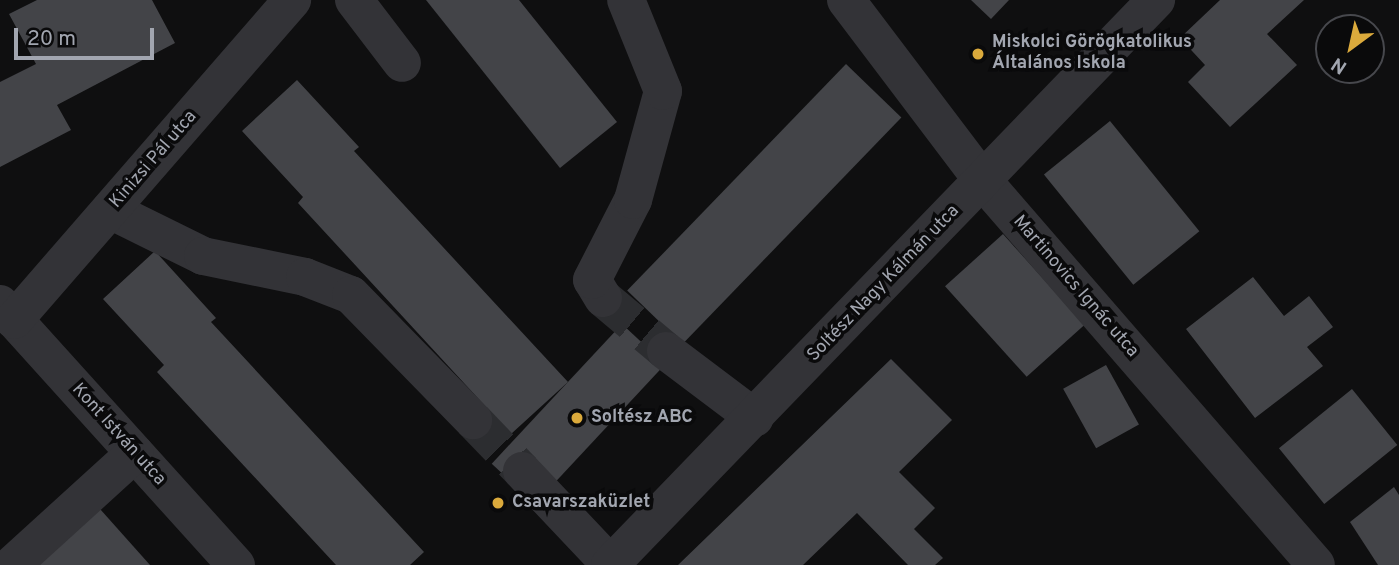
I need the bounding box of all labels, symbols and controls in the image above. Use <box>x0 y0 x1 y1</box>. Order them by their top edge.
scale bar <box>18 14 158 58</box>
north arrow <box>1315 14 1385 84</box>
text: 20 m <box>27 26 76 53</box>
place label: Miskolci Görögkatolikus Általános Iskola <box>992 33 1192 76</box>
marker: Miskolci Görögkatolikus Általános Iskola <box>970 46 986 62</box>
text: N <box>1327 51 1352 79</box>
street label: Kinizsi Pál utca <box>106 107 202 213</box>
street label: Soltész Nagy Kálmán utca <box>804 201 964 367</box>
street label: Martinovics Ignác utca <box>1008 212 1142 362</box>
street label: Kont István utca <box>67 380 169 490</box>
place label: Soltész ABC <box>591 407 694 429</box>
marker: Soltész ABC <box>569 410 585 426</box>
place label: Csavarszaküzlet <box>512 492 650 514</box>
marker: Csavarszaküzlet <box>490 495 506 511</box>

